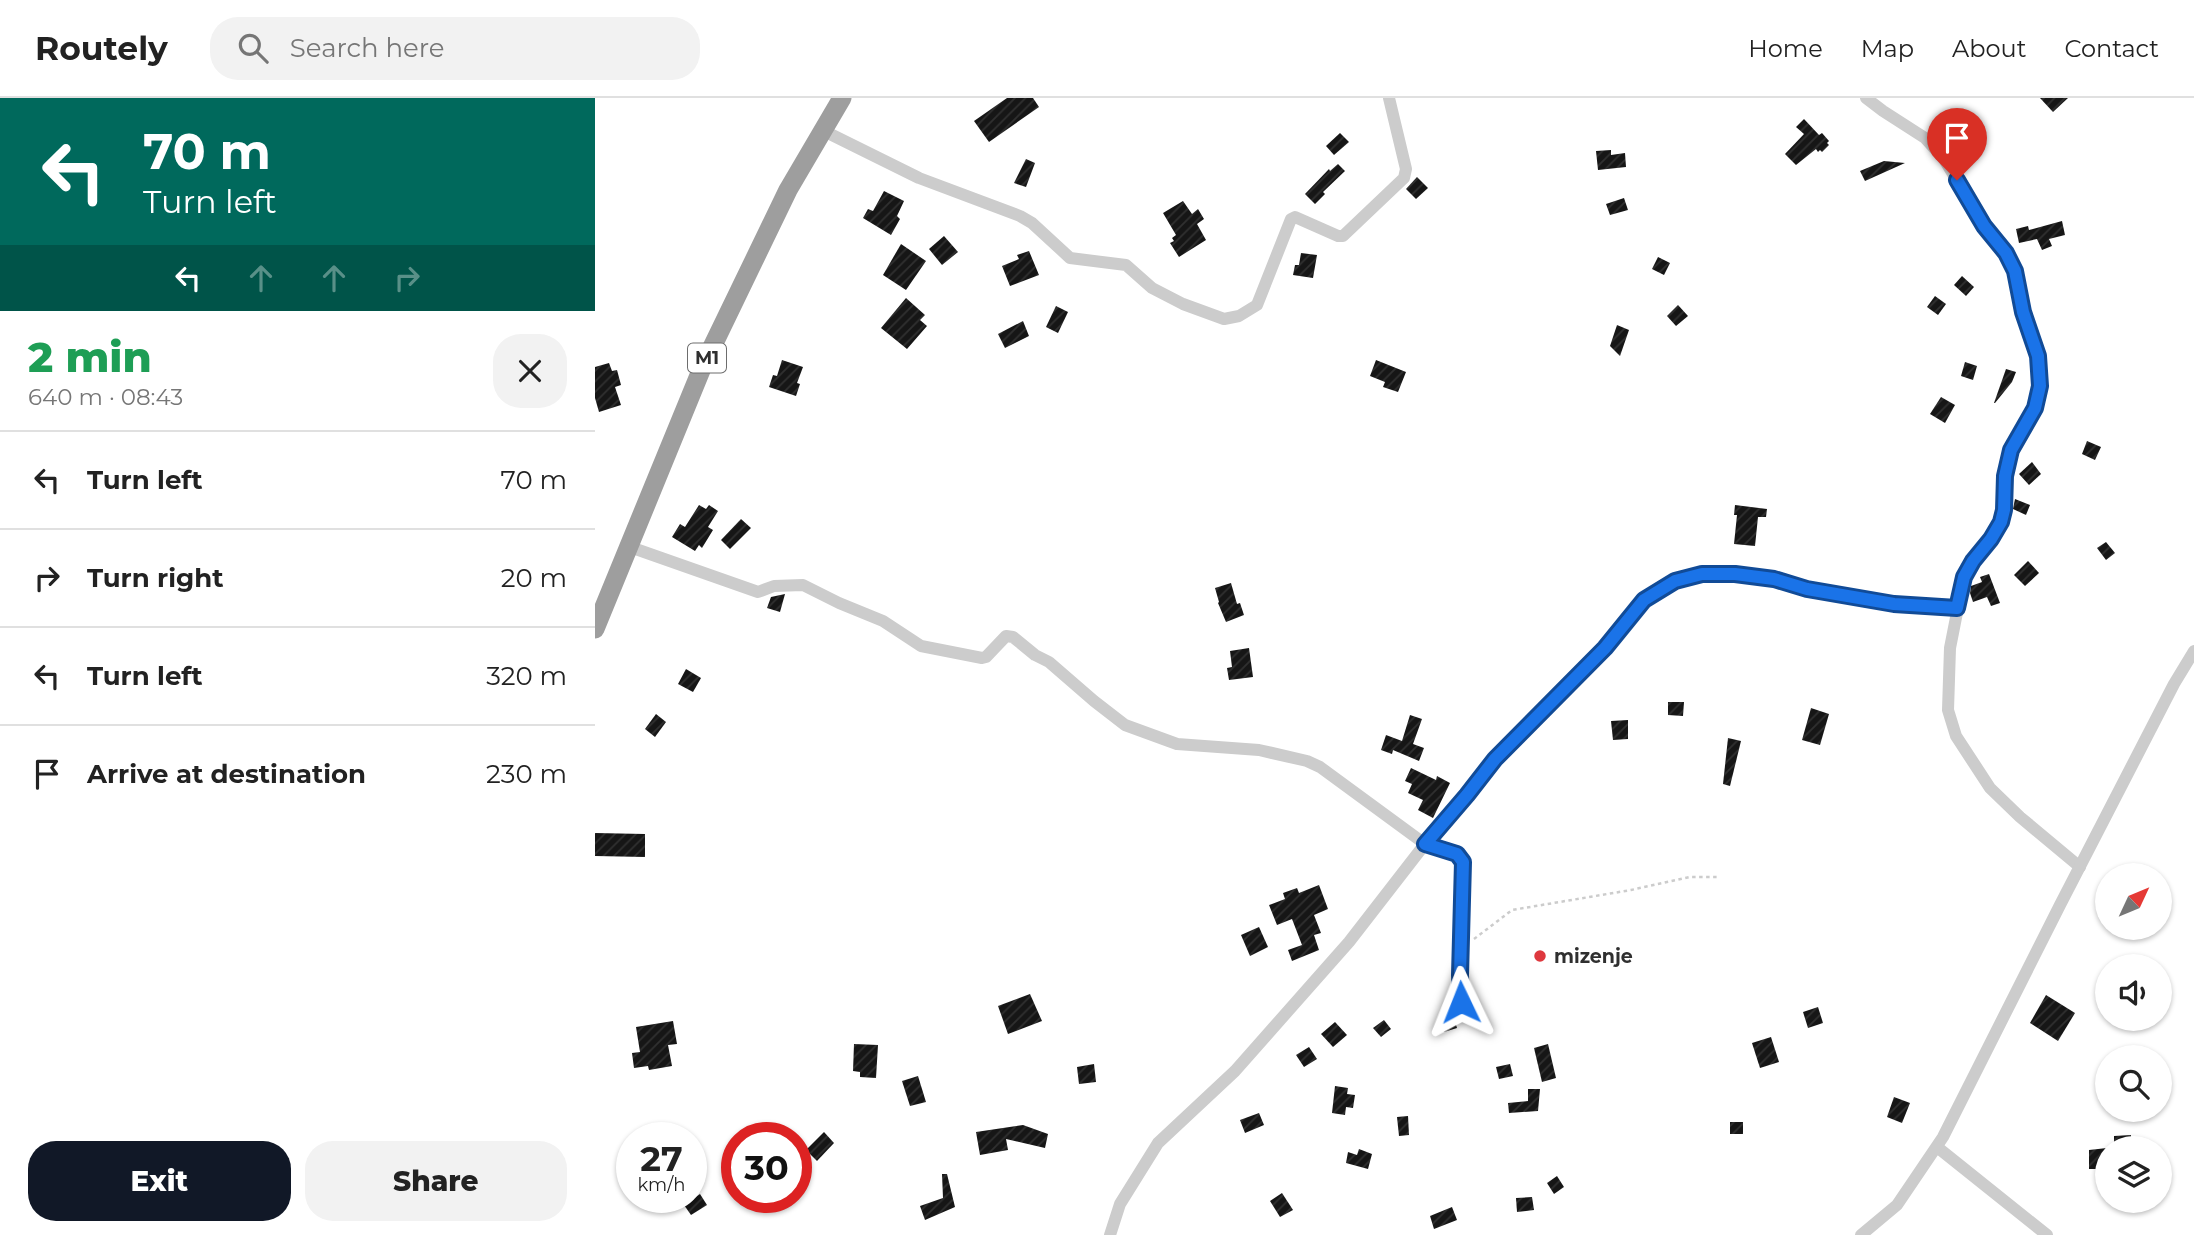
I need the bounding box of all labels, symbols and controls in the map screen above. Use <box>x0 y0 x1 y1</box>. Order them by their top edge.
search box <box>210 17 700 80</box>
text: Routely <box>35 28 168 68</box>
icon: search <box>234 29 272 67</box>
text: Search here <box>290 32 445 64</box>
text: Home <box>1748 34 1823 63</box>
text: Map <box>1861 34 1914 63</box>
text: About <box>1952 34 2026 63</box>
text: Contact <box>2064 34 2159 63</box>
pin <box>1927 108 1987 180</box>
icon: arrive <box>1938 119 1976 157</box>
text: 70 m <box>143 122 271 181</box>
icon: left <box>28 126 119 217</box>
text: Turn left <box>143 182 277 221</box>
icon: left <box>169 259 207 297</box>
icon: ahead <box>242 259 280 297</box>
icon: ahead <box>315 259 353 297</box>
icon: right <box>388 259 426 297</box>
text: 2 min <box>28 331 152 383</box>
button: close <box>493 334 567 408</box>
road number: M1 <box>688 344 726 372</box>
text: 640 m · 08:43 <box>28 383 183 411</box>
icon: left <box>28 461 66 499</box>
text: Turn left <box>87 464 203 496</box>
text: 70 m <box>501 464 567 496</box>
icon: right <box>28 559 66 597</box>
text: Turn right <box>87 562 223 594</box>
text: 20 m <box>501 562 567 594</box>
icon: left <box>28 657 66 695</box>
text: Turn left <box>87 660 203 692</box>
text: 320 m <box>486 660 567 692</box>
icon: arrive <box>28 755 66 793</box>
text: Arrive at destination <box>87 758 366 790</box>
text: 230 m <box>486 758 567 790</box>
north arrow <box>2095 863 2172 940</box>
map controls <box>2095 863 2172 1213</box>
place label: mizenje <box>1554 945 1633 968</box>
marker: mizenje <box>1532 948 1548 964</box>
button: sound <box>2095 954 2172 1031</box>
position arrow <box>1424 965 1498 1039</box>
button: search <box>2095 1045 2172 1122</box>
speed limit sign: 30 <box>721 1122 812 1213</box>
button: layers <box>2095 1136 2172 1213</box>
text: 27 <box>640 1137 683 1180</box>
button: Exit <box>28 1141 291 1221</box>
button: Share <box>305 1141 567 1221</box>
text: km/h <box>637 1174 686 1196</box>

